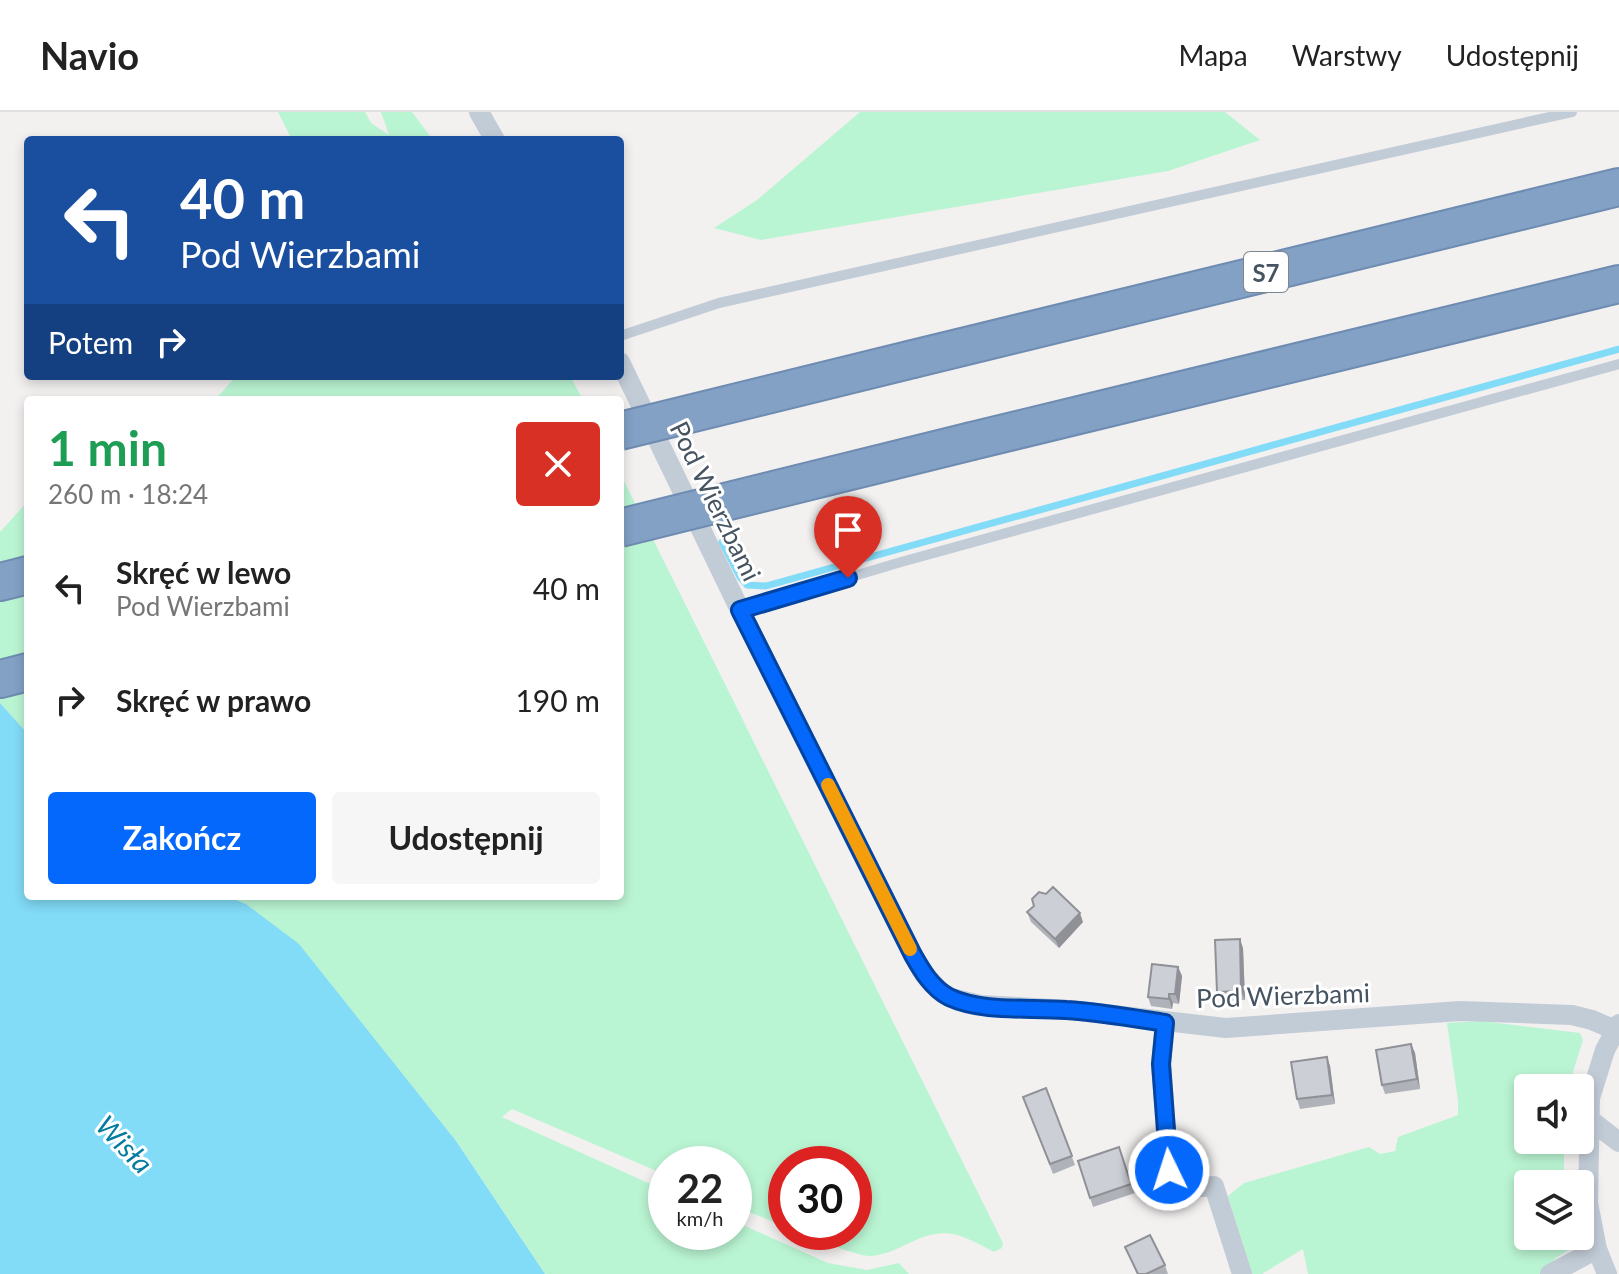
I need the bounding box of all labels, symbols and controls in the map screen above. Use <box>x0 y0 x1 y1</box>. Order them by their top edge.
text: Navio <box>40 32 139 78</box>
text: Mapa <box>1179 38 1248 72</box>
text: Warstwy <box>1292 38 1402 72</box>
text: Udostępnij <box>1446 38 1579 72</box>
text: 40 m <box>180 164 305 231</box>
icon: left <box>48 168 152 272</box>
text: Pod Wierzbami <box>180 232 420 276</box>
road number: S7 <box>1244 252 1288 292</box>
icon: right <box>149 320 193 364</box>
text: Potem <box>48 324 133 360</box>
street label: Pod Wierzbami <box>664 416 768 586</box>
text: 1 min <box>48 419 167 476</box>
button: close <box>516 422 600 506</box>
text: 260 m · 18:24 <box>48 478 208 510</box>
pin <box>814 496 882 578</box>
icon: arrive <box>826 508 870 552</box>
text: Skręć w lewo <box>116 554 291 590</box>
icon: left <box>48 566 92 610</box>
text: 40 m <box>533 570 600 606</box>
text: Pod Wierzbami <box>116 590 290 622</box>
icon: right <box>48 678 92 722</box>
text: Skręć w prawo <box>116 682 311 718</box>
text: 190 m <box>515 682 600 718</box>
button: Zakończ <box>48 792 316 884</box>
button: Udostępnij <box>332 792 600 884</box>
street label: Pod Wierzbami <box>1196 976 1370 1014</box>
map controls <box>1514 1074 1594 1250</box>
button: sound <box>1514 1074 1594 1154</box>
water label: Wisła <box>90 1108 160 1180</box>
position arrow <box>1127 1128 1211 1212</box>
speed limit sign: 30 <box>768 1146 872 1250</box>
text: 22 <box>677 1164 723 1212</box>
button: layers <box>1514 1170 1594 1250</box>
text: km/h <box>677 1206 723 1230</box>

